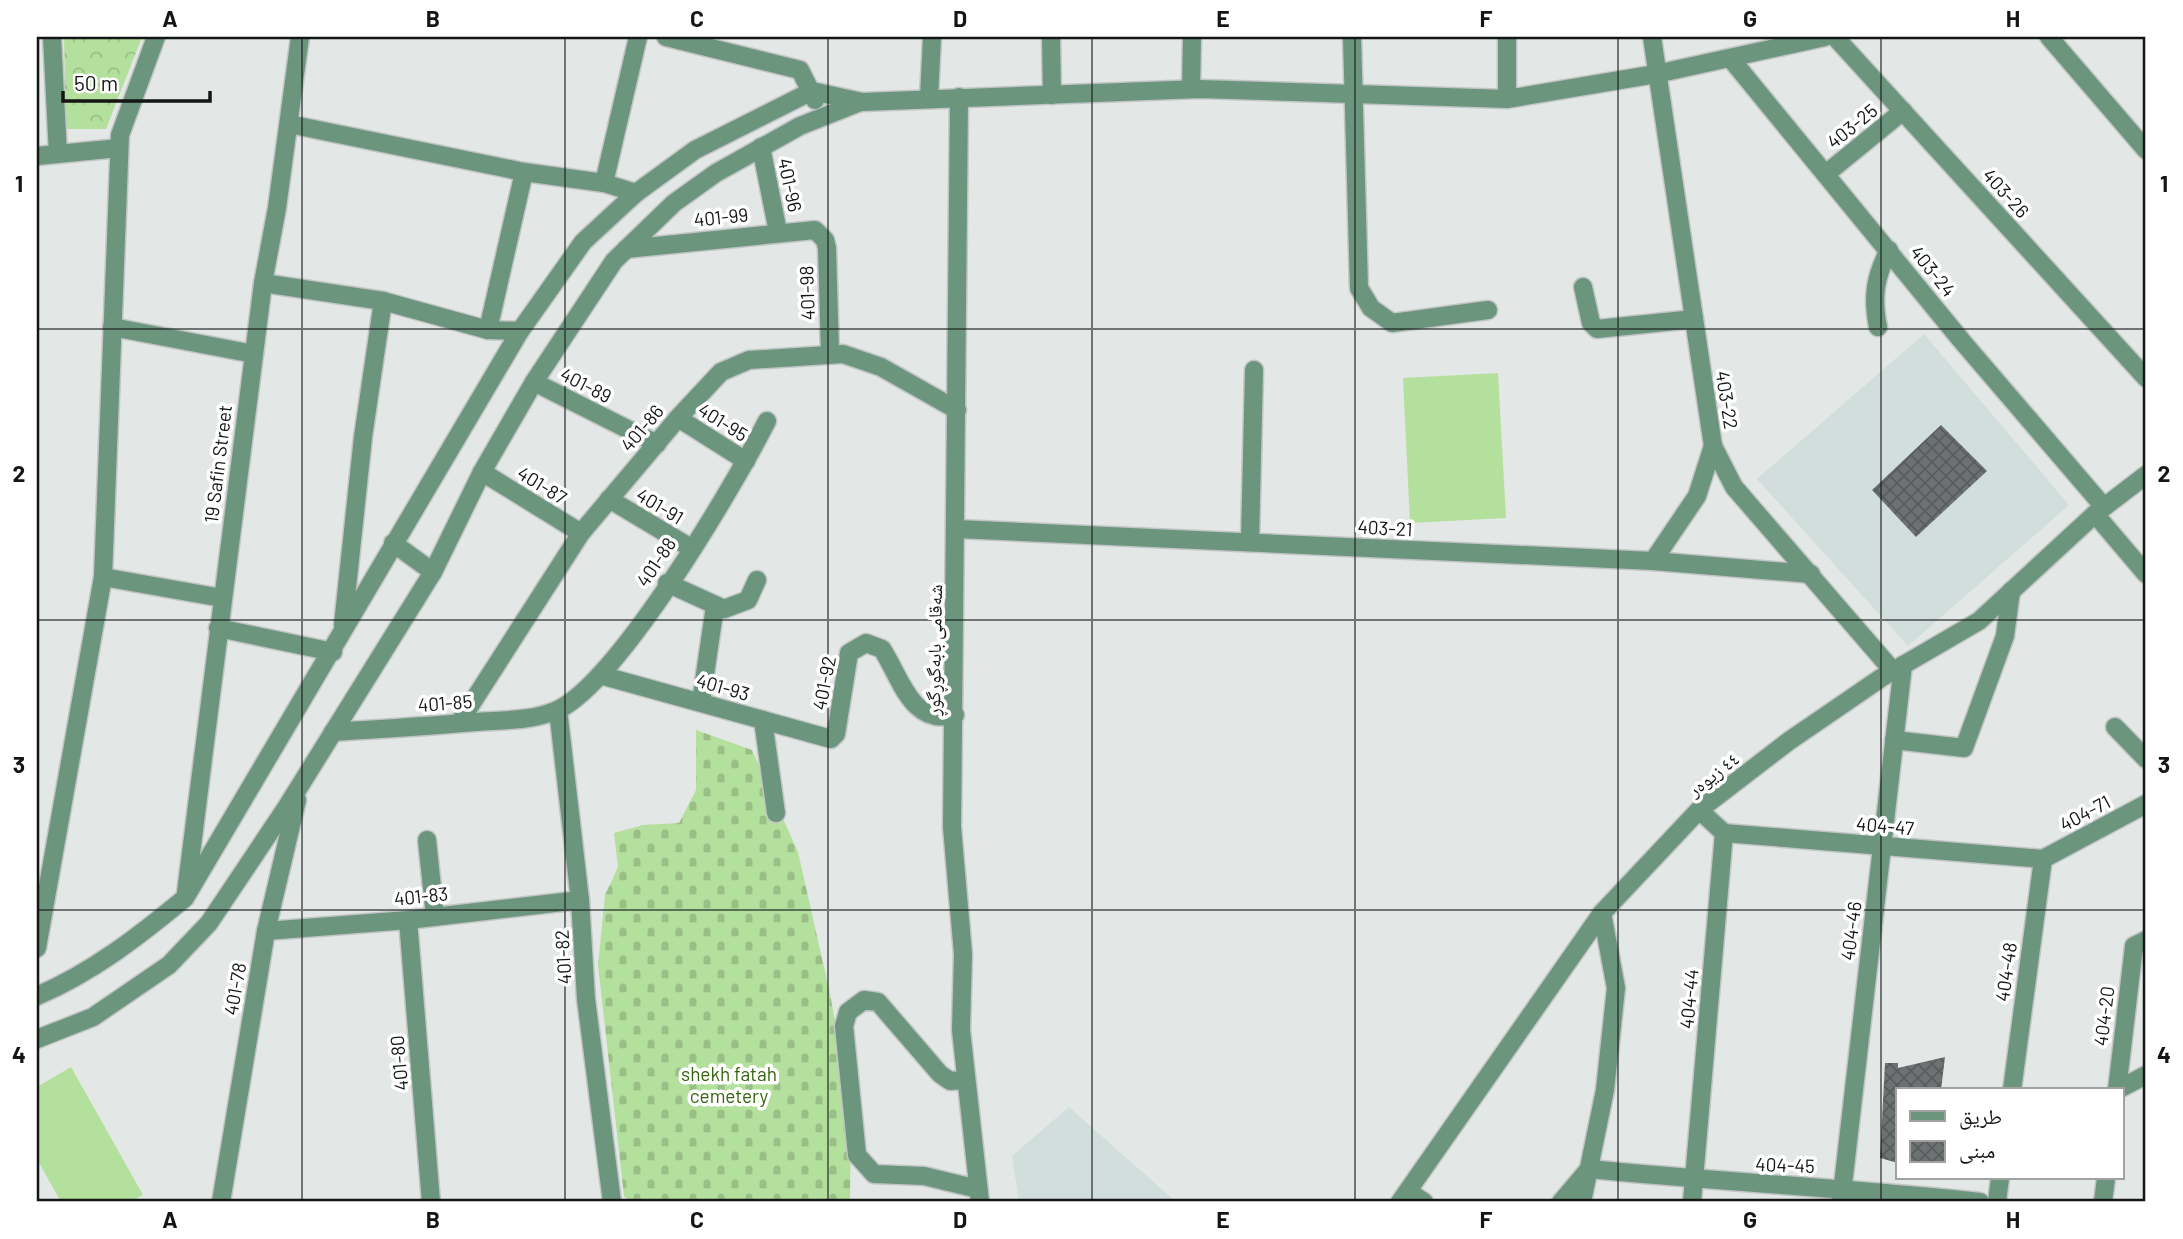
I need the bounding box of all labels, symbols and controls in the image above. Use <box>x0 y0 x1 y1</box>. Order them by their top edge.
text: A <box>162 4 178 32</box>
text: B <box>426 4 440 32</box>
text: C <box>690 4 704 32</box>
text: D <box>953 4 967 32</box>
text: E <box>1216 4 1230 32</box>
text: F <box>1480 4 1493 32</box>
text: G <box>1743 4 1757 32</box>
text: H <box>2006 4 2020 32</box>
scale bar <box>63 60 210 104</box>
text: 50 m <box>74 70 118 95</box>
street label: 403-25 <box>1822 98 1882 153</box>
street label: 401-96 <box>774 156 807 214</box>
street label: 403-26 <box>1978 163 2034 222</box>
text: 1 <box>15 169 23 197</box>
text: 1 <box>2160 169 2168 197</box>
street label: 401-99 <box>693 202 749 231</box>
street label: 403-24 <box>1906 240 1961 301</box>
street label: 401-98 <box>794 265 819 321</box>
street label: 401-89 <box>557 362 616 407</box>
street label: 403-22 <box>1712 369 1743 431</box>
street label: 401-95 <box>694 397 752 446</box>
street label: 401-86 <box>615 399 668 456</box>
street label: 19 Safin Street <box>199 404 236 524</box>
text: 2 <box>13 459 25 487</box>
text: 2 <box>2158 459 2170 487</box>
street label: 401-87 <box>513 461 571 509</box>
street label: 401-91 <box>632 483 688 529</box>
street label: 403-21 <box>1357 515 1413 540</box>
street label: 401-88 <box>631 533 680 591</box>
street label: شەقامی بابەگوڕگوڕ <box>921 584 950 717</box>
street label: 401-92 <box>807 654 840 712</box>
street label: 401-93 <box>694 668 753 705</box>
street label: 401-85 <box>417 689 473 716</box>
street label: ٤٤ زیوەر <box>1682 746 1744 802</box>
text: 3 <box>13 750 25 778</box>
text: 3 <box>2158 750 2170 778</box>
street label: 404-71 <box>2055 790 2114 835</box>
street label: 404-47 <box>1855 812 1915 839</box>
street label: 401-83 <box>393 881 449 910</box>
street label: 404-46 <box>1835 900 1866 962</box>
street label: 401-82 <box>550 929 575 985</box>
street label: 404-48 <box>1990 941 2021 1003</box>
street label: 401-78 <box>219 961 250 1017</box>
street label: 404-44 <box>1674 968 1703 1030</box>
street label: 404-20 <box>2088 985 2119 1047</box>
street label: 401-80 <box>385 1034 412 1092</box>
text: 4 <box>12 1040 26 1068</box>
text: 4 <box>2157 1040 2171 1068</box>
park label: shekh fatah cemetery <box>681 1062 777 1107</box>
legend <box>1896 1088 2124 1180</box>
text: طريق <box>1959 1103 2002 1130</box>
text: مبنى <box>1959 1137 1995 1164</box>
street label: 404-45 <box>1755 1152 1815 1177</box>
text: A <box>162 1205 178 1233</box>
text: B <box>426 1205 440 1233</box>
text: C <box>690 1205 704 1233</box>
text: D <box>953 1205 967 1233</box>
text: E <box>1216 1205 1230 1233</box>
text: F <box>1480 1205 1493 1233</box>
text: G <box>1743 1205 1757 1233</box>
text: H <box>2006 1205 2020 1233</box>

